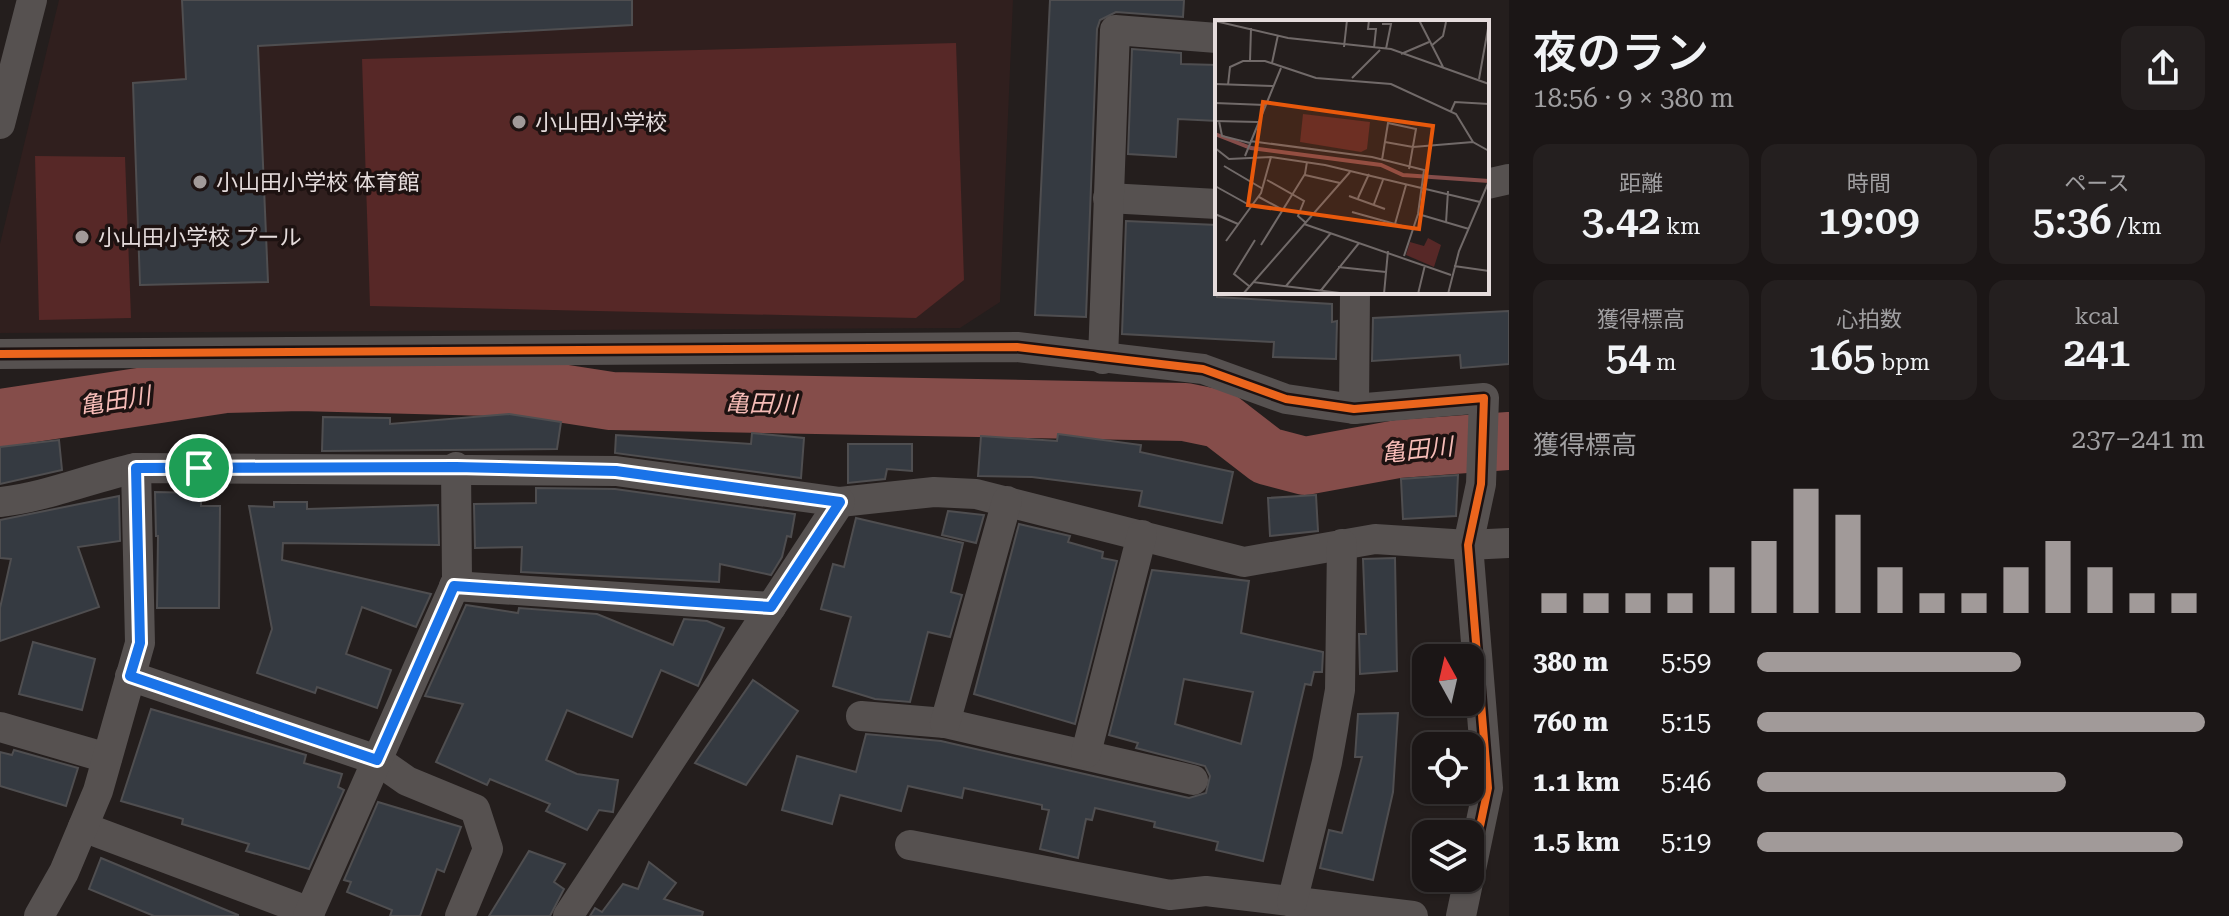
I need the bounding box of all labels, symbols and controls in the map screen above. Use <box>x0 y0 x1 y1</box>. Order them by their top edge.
inset map <box>1215 20 1489 294</box>
button: share <box>2121 26 2205 110</box>
text: 夜のラン <box>1533 27 1709 79</box>
text: 18:56 · 9 × 380 m <box>1533 83 1734 113</box>
place label: 小山田小学校 <box>535 110 667 135</box>
marker: 小山田小学校 <box>510 113 528 131</box>
place label: 小山田小学校 体育館 <box>216 170 420 195</box>
text: 距離 <box>1619 171 1663 196</box>
text: 時間 <box>1847 171 1891 196</box>
text: ペース <box>2065 171 2129 196</box>
marker: 小山田小学校 体育館 <box>191 173 209 191</box>
text: 3.42 <box>1582 197 1661 244</box>
text: 19:09 <box>1818 197 1920 244</box>
text: 5:36 <box>2033 197 2112 244</box>
text: km <box>1661 214 1700 239</box>
text: /km <box>2112 214 2161 239</box>
place label: 小山田小学校 プール <box>98 225 302 250</box>
marker: 小山田小学校 プール <box>73 228 91 246</box>
text: kcal <box>2075 304 2119 329</box>
text: 獲得標高 <box>1597 307 1685 332</box>
text: 心拍数 <box>1836 307 1902 332</box>
text: 241 <box>2063 329 2131 376</box>
text: 54 <box>1606 333 1651 380</box>
text: 165 <box>1808 333 1875 380</box>
text: m <box>1651 350 1676 375</box>
text: bpm <box>1875 350 1930 375</box>
water label: 亀田川 <box>77 381 156 420</box>
water label: 亀田川 <box>725 389 800 419</box>
text: 237–241 m <box>2072 424 2205 454</box>
text: 獲得標高 <box>1533 430 1637 460</box>
water label: 亀田川 <box>1380 432 1457 468</box>
pin <box>165 434 233 502</box>
icon: arrive <box>177 446 221 490</box>
north arrow <box>1412 644 1484 716</box>
map controls <box>1412 644 1484 892</box>
text: 380 m <box>1533 647 1608 677</box>
text: 5:59 <box>1661 647 1711 677</box>
text: 760 m <box>1533 707 1608 737</box>
text: 5:15 <box>1661 707 1711 737</box>
button: locate <box>1412 732 1484 804</box>
text: 1.1 km <box>1533 767 1620 797</box>
text: 5:46 <box>1661 767 1711 797</box>
button: layers <box>1412 820 1484 892</box>
text: 1.5 km <box>1533 827 1620 857</box>
text: 5:19 <box>1661 827 1711 857</box>

